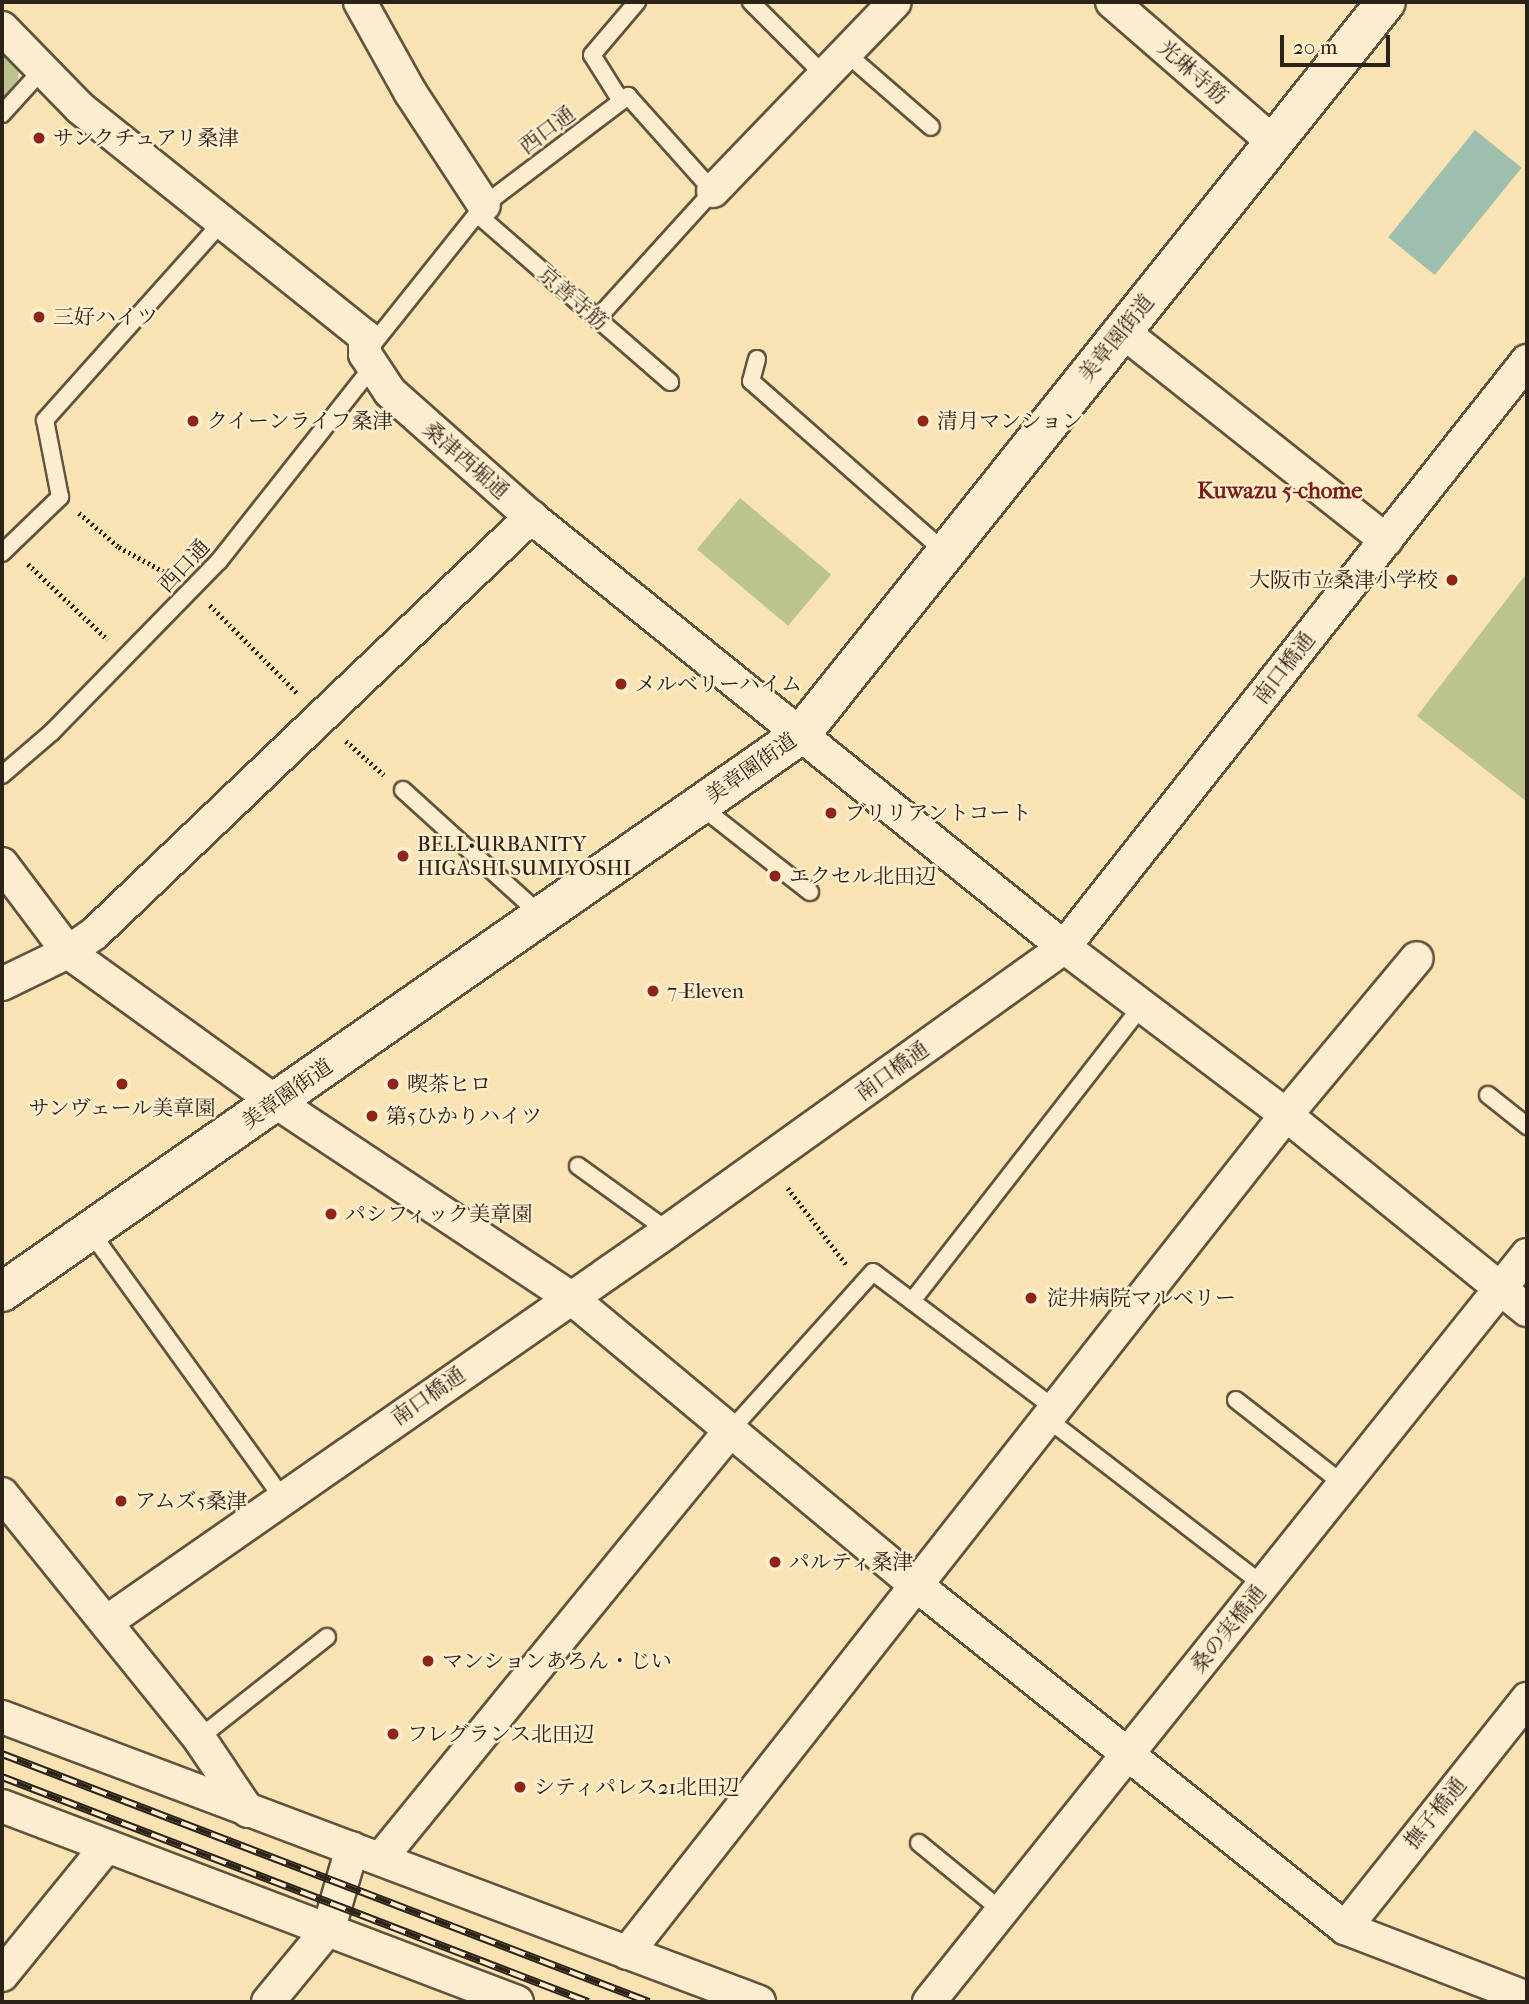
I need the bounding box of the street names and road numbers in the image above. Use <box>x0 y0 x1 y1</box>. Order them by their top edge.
street label: 光琳寺筋 <box>1153 35 1233 109</box>
street label: 西口通 <box>514 101 580 159</box>
street label: 京善寺筋 <box>533 261 613 335</box>
street label: 美章園街道 <box>1073 289 1159 387</box>
street label: 桑津西堀通 <box>418 416 514 504</box>
street label: 西口通 <box>153 534 215 598</box>
street label: 南口橋通 <box>1248 627 1320 709</box>
street label: 美章園街道 <box>701 728 801 808</box>
street label: 南口橋通 <box>851 1036 933 1106</box>
street label: 美章園街道 <box>237 1054 337 1134</box>
street label: 南口橋通 <box>386 1362 470 1430</box>
street label: 桑の実橋通 <box>1185 1580 1271 1678</box>
street label: 撫子橋通 <box>1399 1772 1471 1854</box>

